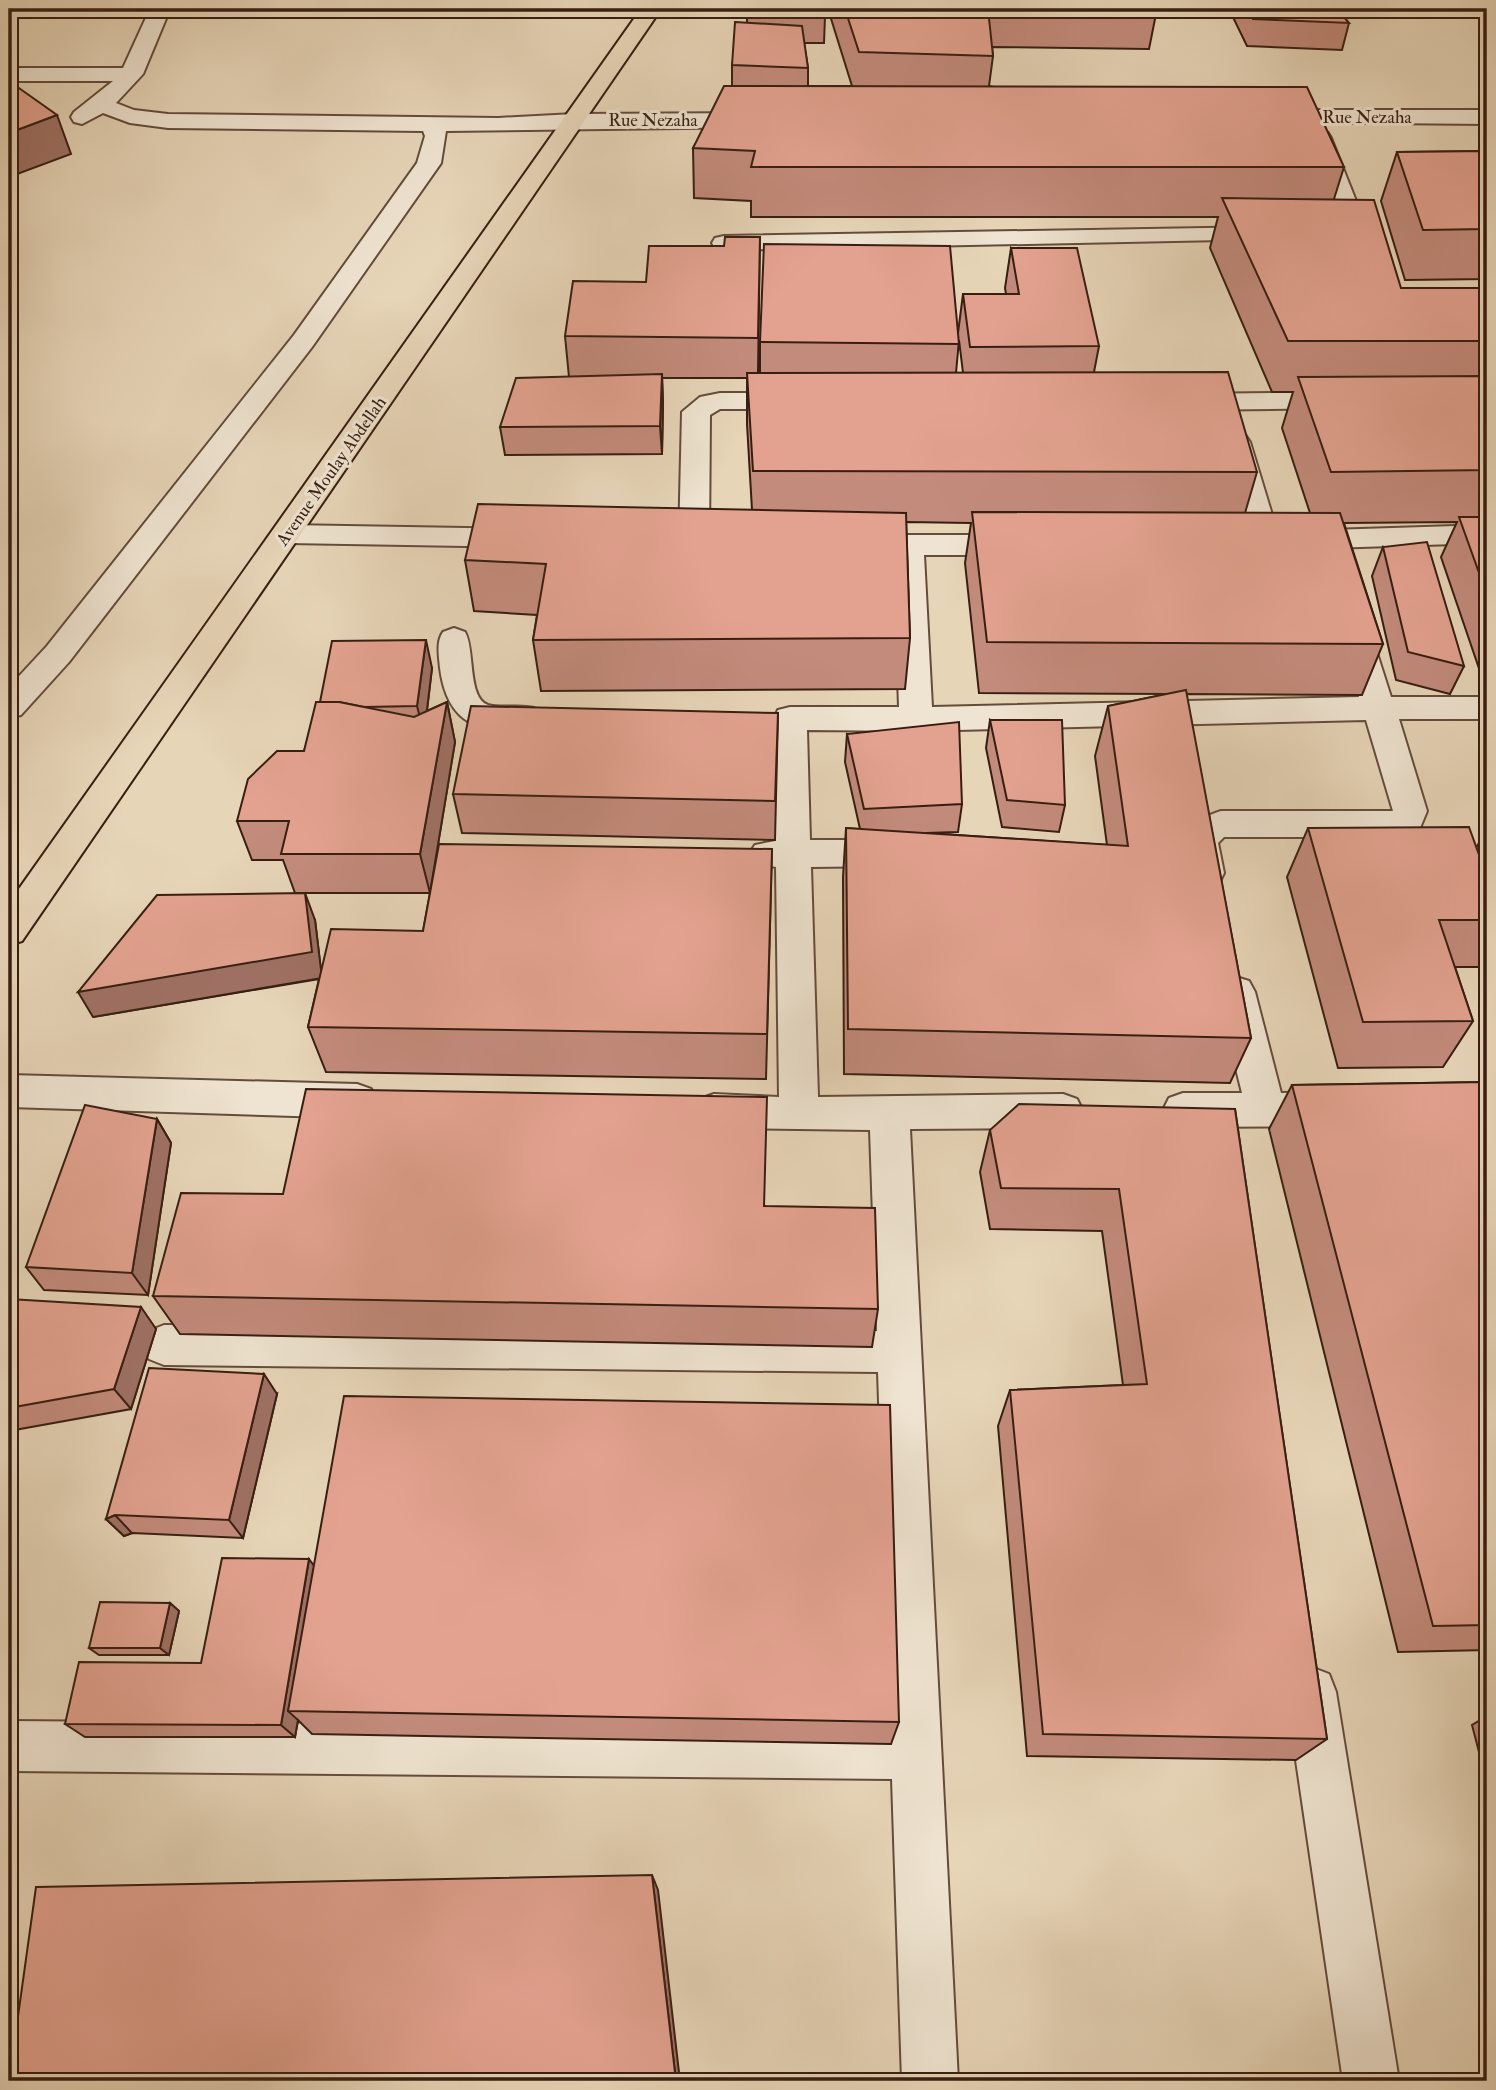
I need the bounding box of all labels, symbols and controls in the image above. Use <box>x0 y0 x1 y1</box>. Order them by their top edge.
street label: Rue Nezaha <box>1322 106 1412 129</box>
street label: Rue Nezaha <box>608 109 698 132</box>
street label: Avenue Moulay Abdellah <box>271 392 392 551</box>

